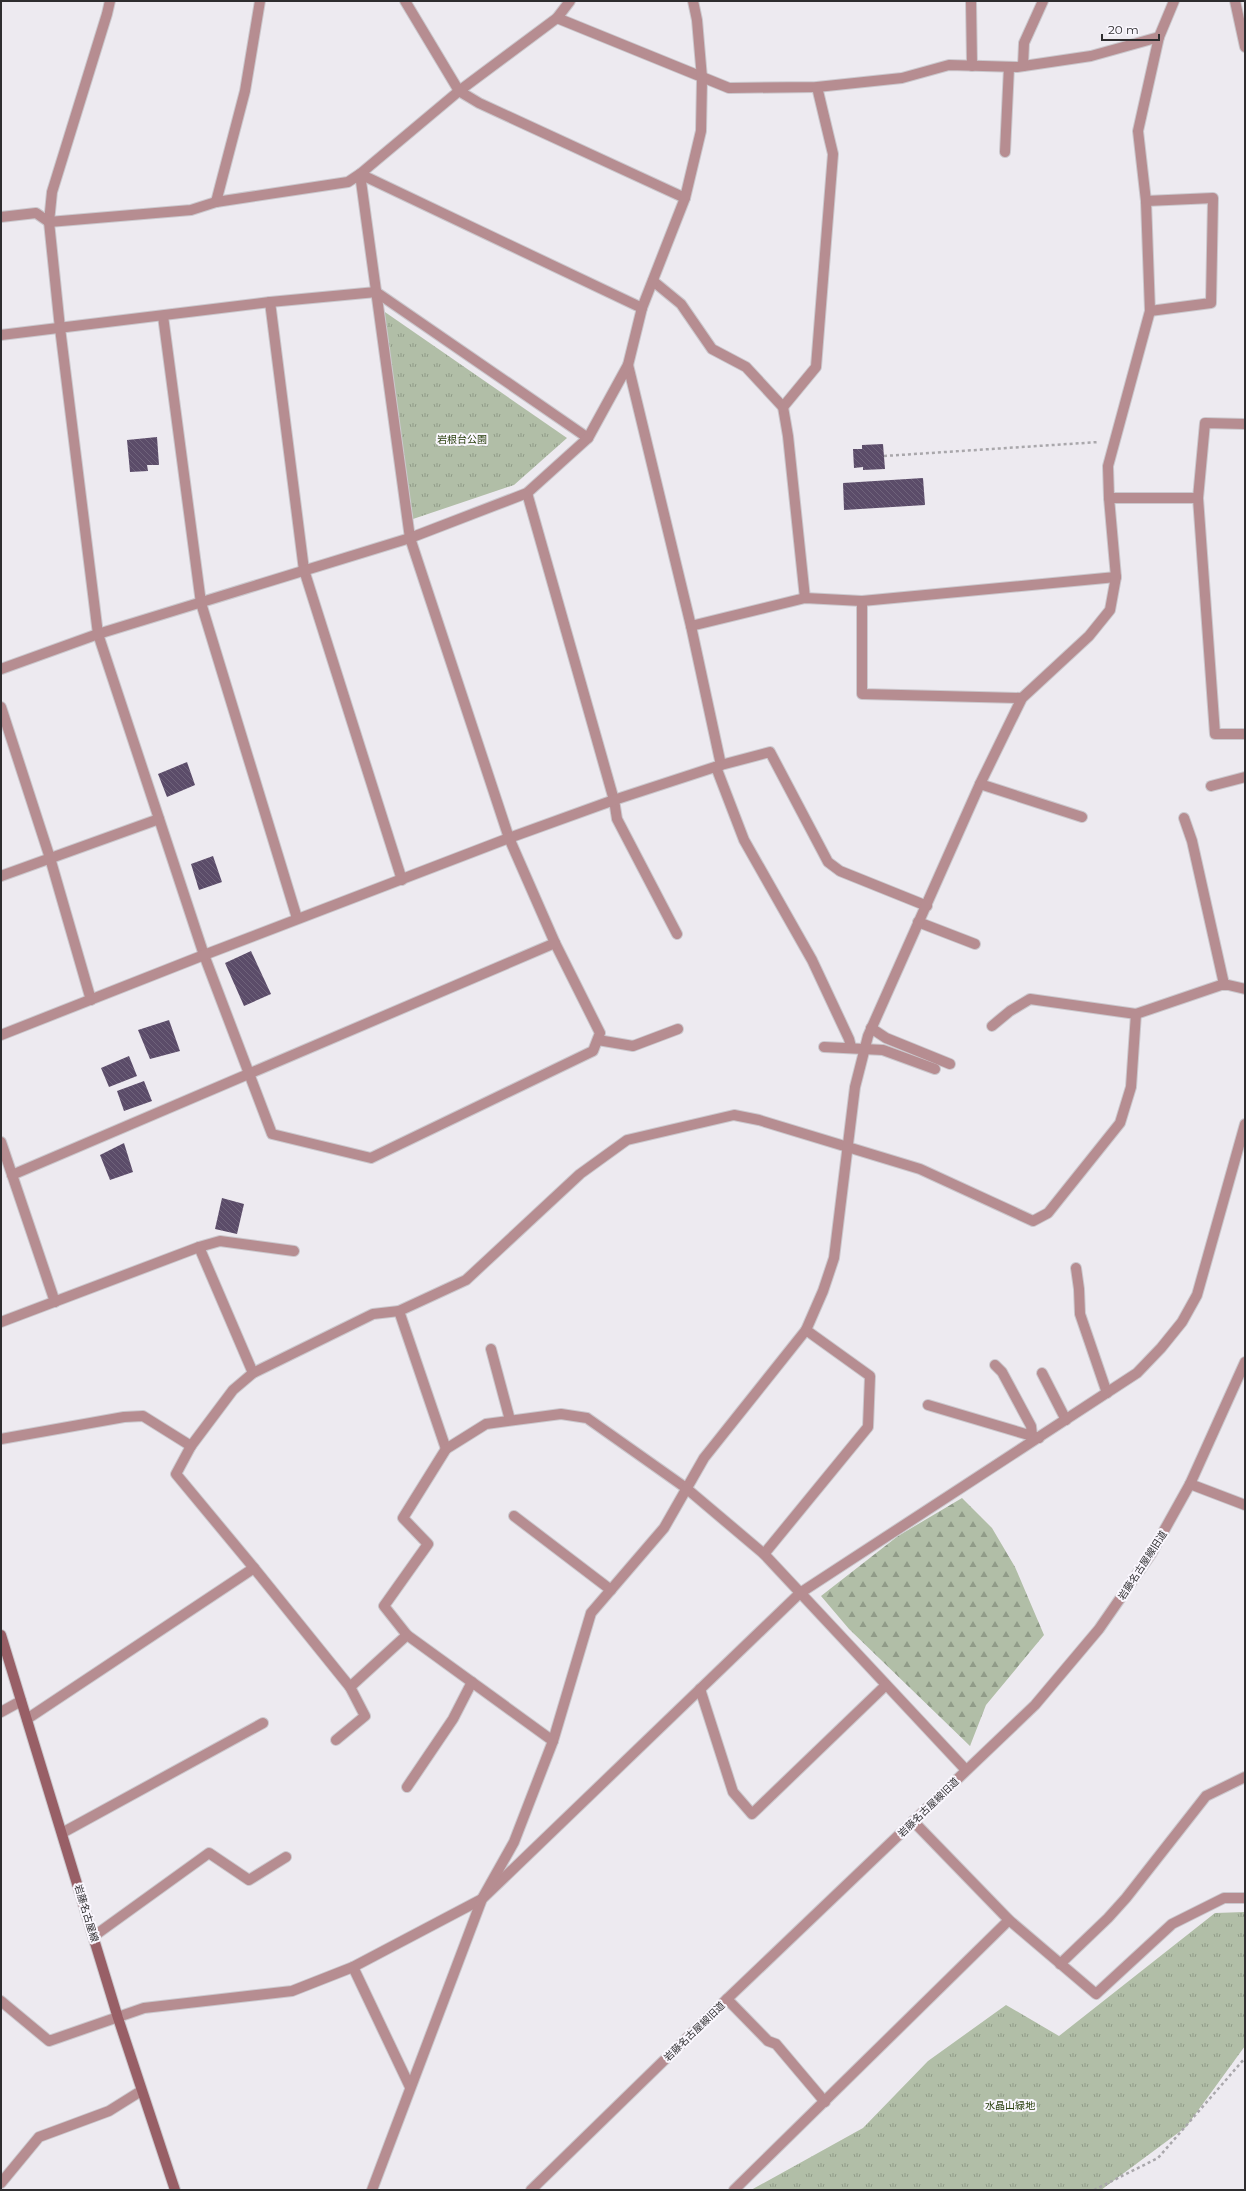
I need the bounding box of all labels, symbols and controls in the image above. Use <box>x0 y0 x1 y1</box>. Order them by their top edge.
scale bar <box>1102 16 1159 42</box>
text: 20 m <box>1108 22 1139 37</box>
park label: 岩根台公園 <box>437 433 487 446</box>
street label: 岩藤名古屋線旧道 <box>1115 1528 1170 1602</box>
street label: 岩藤名古屋線旧道 <box>895 1775 962 1840</box>
street label: 岩藤名古屋線 <box>72 1883 102 1944</box>
street label: 岩藤名古屋線旧道 <box>661 1999 728 2064</box>
park label: 水晶山緑地 <box>985 2099 1036 2112</box>

